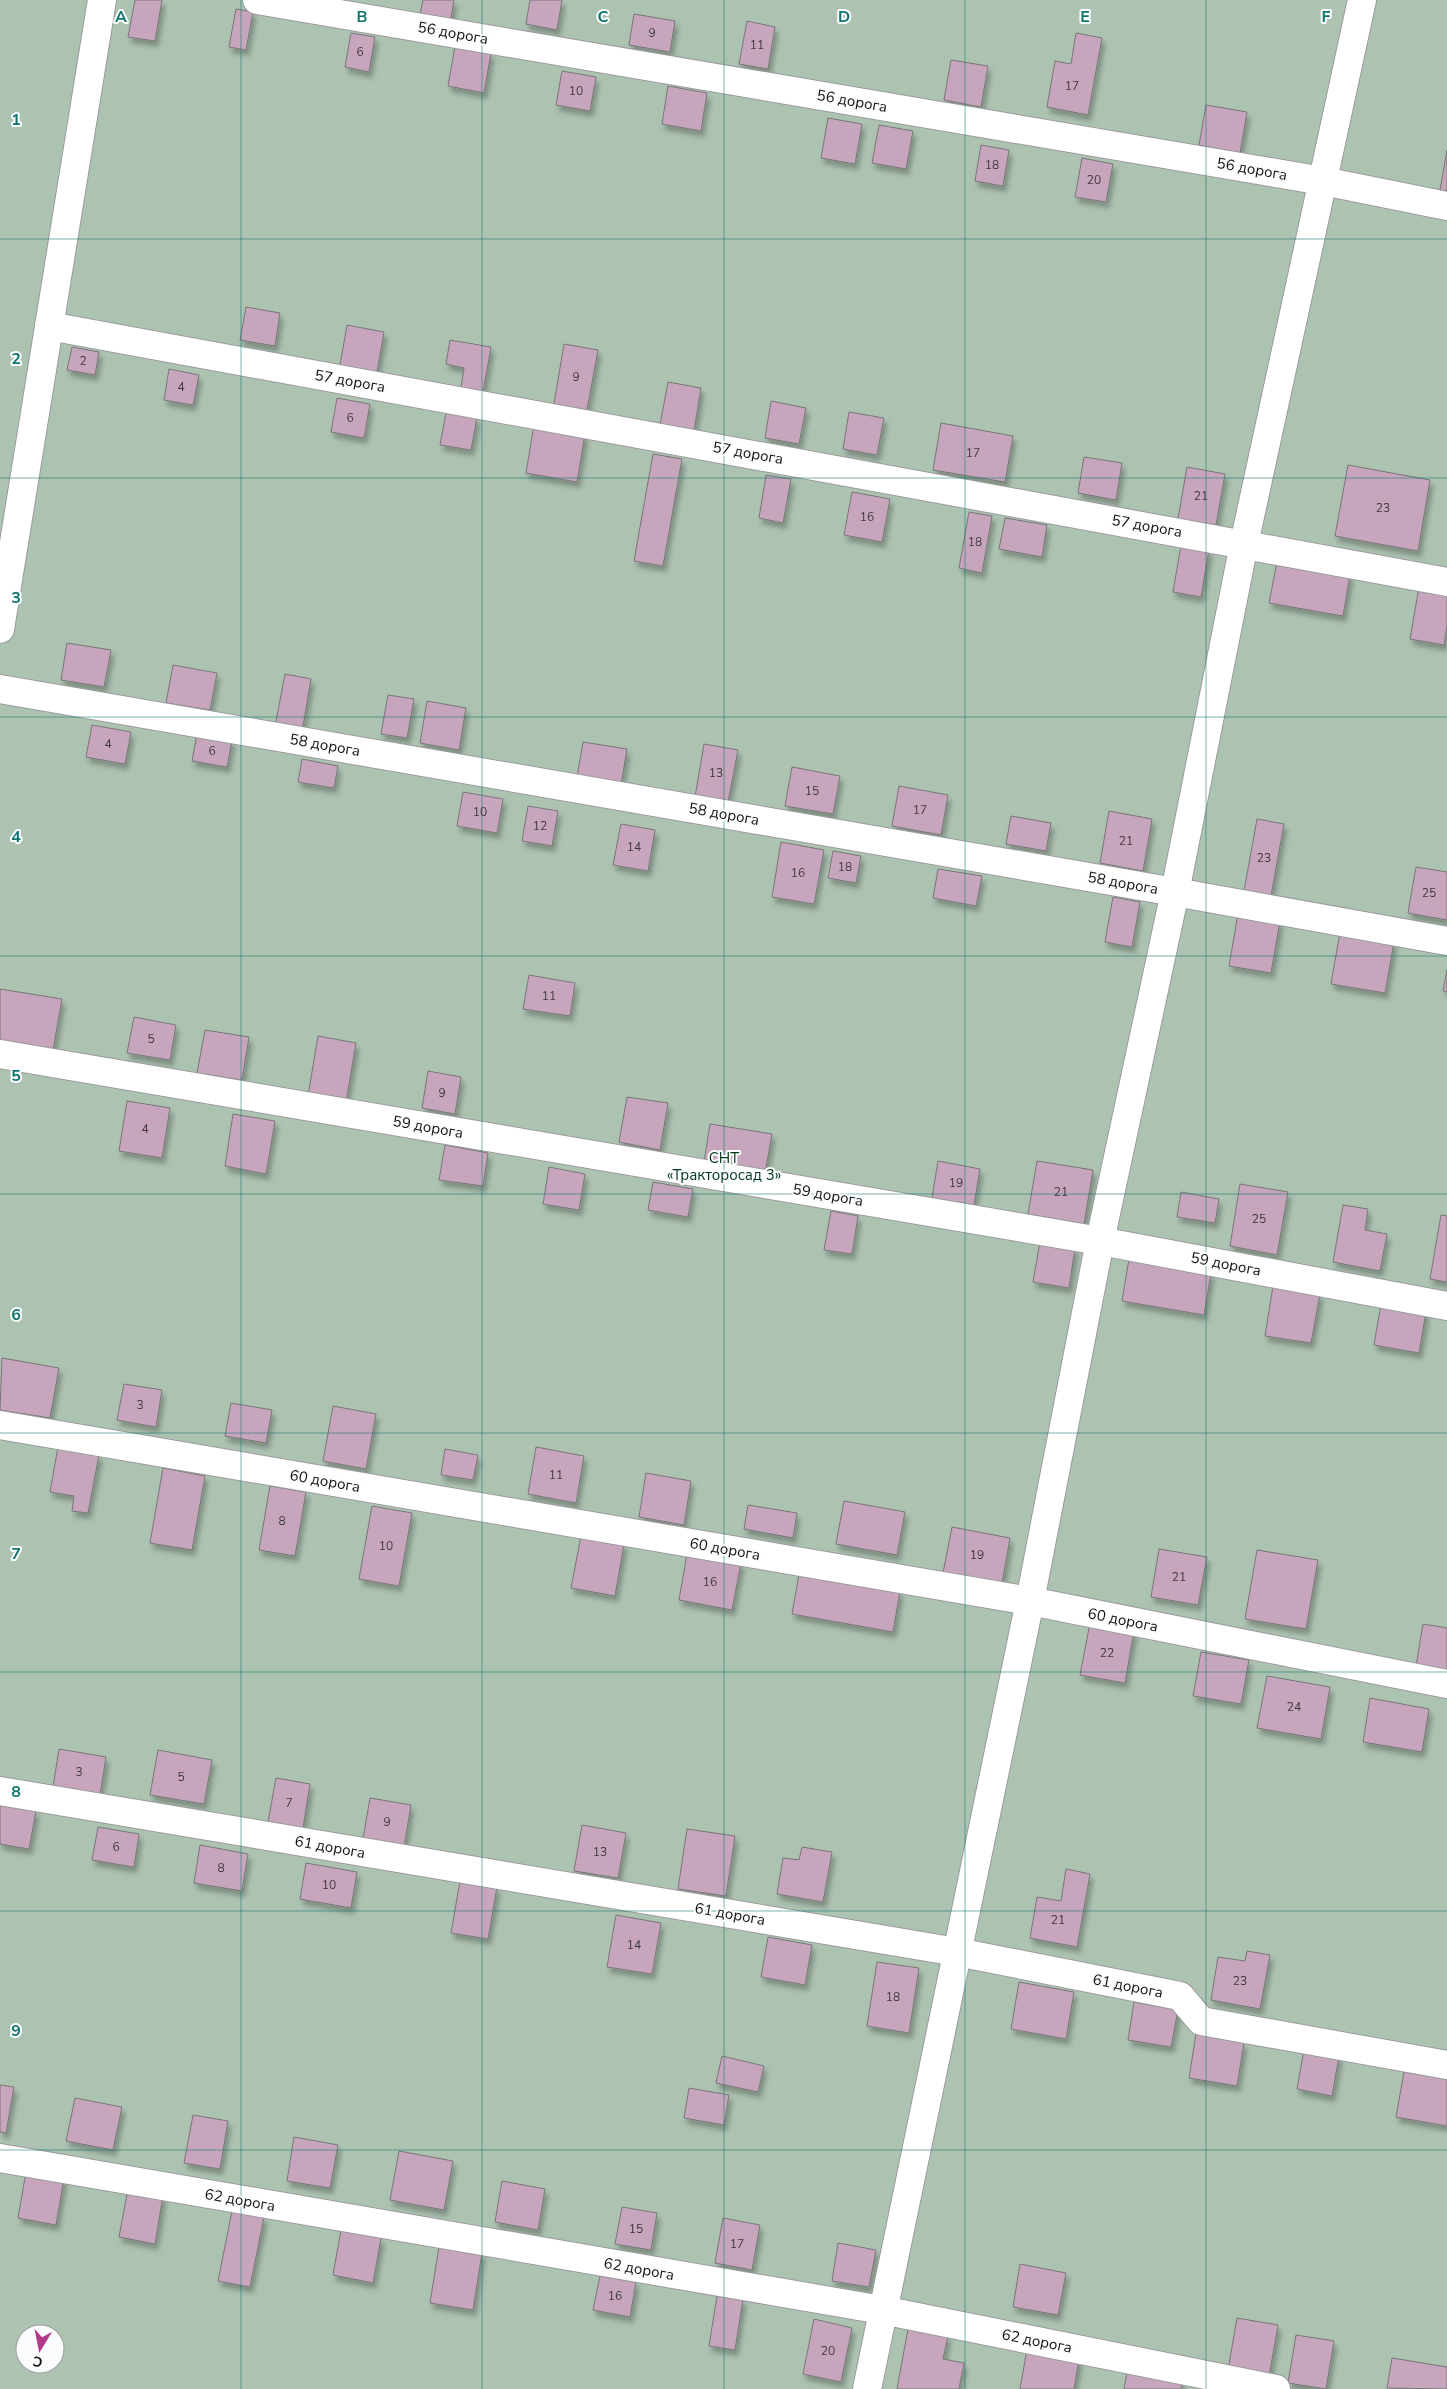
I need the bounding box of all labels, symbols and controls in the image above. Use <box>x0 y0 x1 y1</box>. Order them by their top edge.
text: A <box>115 6 127 28</box>
text: B <box>356 6 368 28</box>
text: C <box>598 6 609 28</box>
text: D <box>838 6 850 28</box>
text: E <box>1080 6 1090 28</box>
text: F <box>1322 6 1331 28</box>
street label: 56 дорога <box>416 17 490 49</box>
house number: 9 <box>648 25 656 41</box>
house number: 11 <box>750 37 764 53</box>
house number: 6 <box>356 44 364 60</box>
house number: 17 <box>1065 78 1079 94</box>
house number: 10 <box>569 83 583 99</box>
street label: 56 дорога <box>815 85 889 117</box>
text: 1 <box>11 109 21 131</box>
street label: 56 дорога <box>1215 153 1289 185</box>
house number: 18 <box>985 157 999 173</box>
house number: 20 <box>1087 172 1101 188</box>
text: 2 <box>11 348 21 370</box>
house number: 2 <box>79 353 87 369</box>
street label: 57 дорога <box>313 365 387 397</box>
house number: 9 <box>572 369 580 385</box>
house number: 4 <box>177 379 185 395</box>
house number: 6 <box>346 410 354 426</box>
street label: 57 дорога <box>711 437 785 469</box>
house number: 17 <box>966 445 980 461</box>
house number: 21 <box>1194 488 1208 504</box>
house number: 23 <box>1376 500 1390 516</box>
house number: 16 <box>860 509 874 525</box>
street label: 57 дорога <box>1110 510 1184 542</box>
house number: 18 <box>968 534 982 550</box>
text: 3 <box>11 587 21 609</box>
street label: 58 дорога <box>288 729 362 761</box>
house number: 4 <box>104 736 112 752</box>
house number: 6 <box>208 743 216 759</box>
house number: 13 <box>709 765 723 781</box>
house number: 15 <box>805 783 819 799</box>
street label: 58 дорога <box>687 798 761 830</box>
house number: 17 <box>913 802 927 818</box>
house number: 10 <box>473 804 487 820</box>
house number: 12 <box>533 818 547 834</box>
text: 4 <box>11 826 21 848</box>
house number: 21 <box>1119 833 1133 849</box>
house number: 14 <box>627 839 641 855</box>
house number: 23 <box>1257 850 1271 866</box>
house number: 18 <box>838 859 852 875</box>
house number: 16 <box>791 865 805 881</box>
street label: 58 дорога <box>1086 867 1160 899</box>
house number: 25 <box>1422 885 1436 901</box>
house number: 11 <box>542 988 556 1004</box>
house number: 5 <box>147 1031 155 1047</box>
text: 5 <box>11 1065 21 1087</box>
house number: 9 <box>438 1085 446 1101</box>
street label: 59 дорога <box>391 1111 465 1143</box>
house number: 4 <box>141 1121 149 1137</box>
park label: СНТ «Тракторосад 3» <box>667 1148 781 1185</box>
house number: 19 <box>949 1175 963 1191</box>
street label: 59 дорога <box>791 1179 865 1211</box>
house number: 21 <box>1054 1184 1068 1200</box>
house number: 25 <box>1252 1211 1266 1227</box>
street label: 59 дорога <box>1189 1247 1263 1281</box>
text: 6 <box>11 1304 21 1326</box>
house number: 3 <box>136 1397 144 1413</box>
street label: 60 дорога <box>288 1465 362 1497</box>
house number: 11 <box>549 1467 563 1483</box>
house number: 8 <box>278 1513 286 1529</box>
street label: 60 дорога <box>688 1533 762 1565</box>
house number: 10 <box>379 1538 393 1554</box>
text: 7 <box>11 1543 21 1565</box>
house number: 19 <box>970 1547 984 1563</box>
house number: 21 <box>1172 1569 1186 1585</box>
house number: 16 <box>703 1574 717 1590</box>
street label: 60 дорога <box>1086 1603 1160 1637</box>
house number: 22 <box>1100 1645 1114 1661</box>
house number: 24 <box>1287 1699 1301 1715</box>
house number: 3 <box>75 1764 83 1780</box>
house number: 5 <box>177 1769 185 1785</box>
text: 8 <box>11 1781 21 1803</box>
house number: 7 <box>285 1795 293 1811</box>
house number: 9 <box>383 1814 391 1830</box>
street label: 61 дорога <box>293 1831 367 1863</box>
house number: 6 <box>112 1839 120 1855</box>
house number: 13 <box>593 1844 607 1860</box>
house number: 8 <box>217 1860 225 1876</box>
house number: 10 <box>322 1877 336 1893</box>
street label: 61 дорога <box>693 1898 767 1930</box>
house number: 21 <box>1051 1912 1065 1928</box>
house number: 14 <box>627 1937 641 1953</box>
street label: 61 дорога <box>1091 1969 1165 2003</box>
house number: 23 <box>1233 1973 1247 1989</box>
house number: 18 <box>886 1989 900 2005</box>
text: 9 <box>11 2020 21 2042</box>
street label: 62 дорога <box>203 2184 277 2216</box>
house number: 15 <box>629 2221 643 2237</box>
house number: 17 <box>730 2236 744 2252</box>
street label: 62 дорога <box>602 2253 676 2285</box>
house number: 16 <box>608 2288 622 2304</box>
north arrow <box>15 2324 65 2374</box>
street label: 62 дорога <box>1000 2324 1074 2358</box>
house number: 20 <box>821 2343 835 2359</box>
text: С <box>31 2351 44 2371</box>

